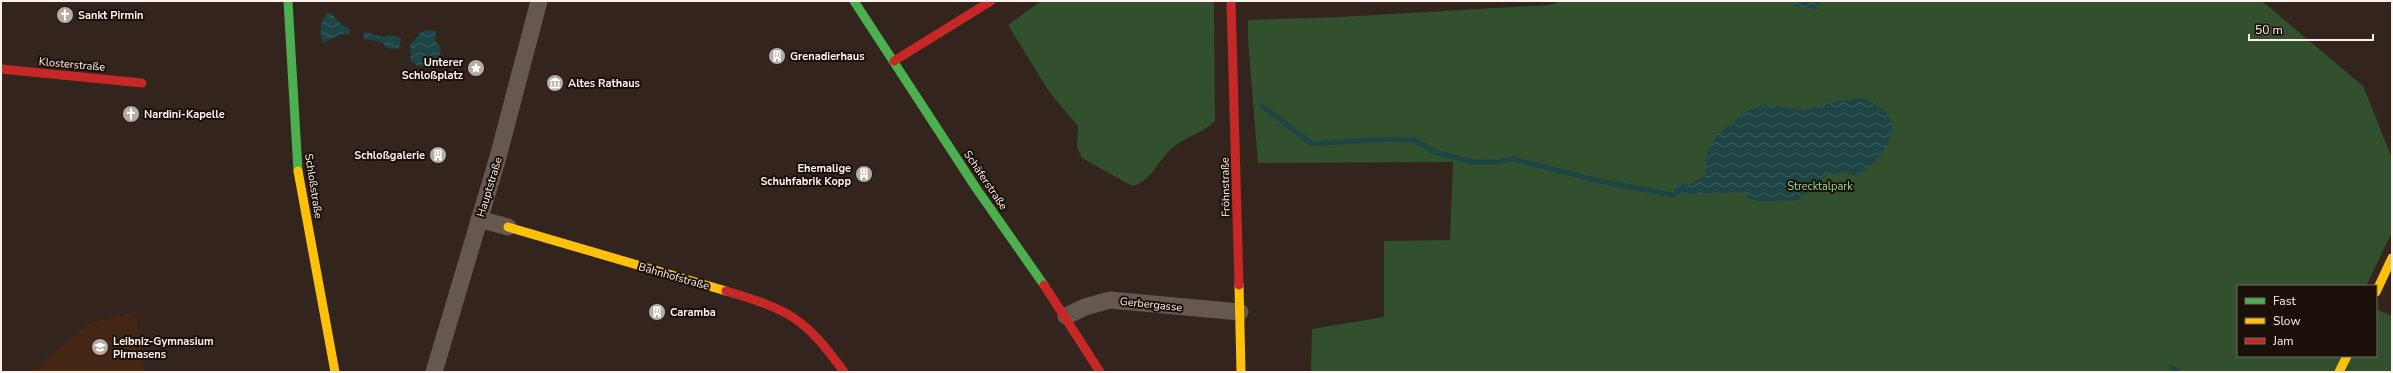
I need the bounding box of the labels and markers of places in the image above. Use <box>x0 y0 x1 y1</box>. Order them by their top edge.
church icon: Sankt Pirmin <box>55 5 75 25</box>
place label: Sankt Pirmin <box>78 8 144 23</box>
building icon: Grenadierhaus <box>767 46 787 66</box>
place label: Grenadierhaus <box>790 49 865 64</box>
place label: Unterer Schloßplatz <box>402 55 464 83</box>
place icon: Unterer Schloßplatz <box>466 58 486 78</box>
museum icon: Altes Rathaus <box>545 73 565 93</box>
place label: Altes Rathaus <box>568 76 640 91</box>
church icon: Nardini-Kapelle <box>121 104 141 124</box>
place label: Nardini-Kapelle <box>144 107 225 122</box>
building icon: Schloßgalerie <box>428 145 448 165</box>
place label: Schloßgalerie <box>354 148 425 163</box>
place label: Ehemalige Schuhfabrik Kopp <box>760 161 851 189</box>
building icon: Ehemalige Schuhfabrik Kopp <box>854 164 874 184</box>
building icon: Caramba <box>647 302 667 322</box>
place label: Caramba <box>670 305 716 320</box>
place label: Leibniz-Gymnasium Pirmasens <box>113 334 214 362</box>
school or university icon: Leibniz-Gymnasium Pirmasens <box>90 337 110 357</box>

